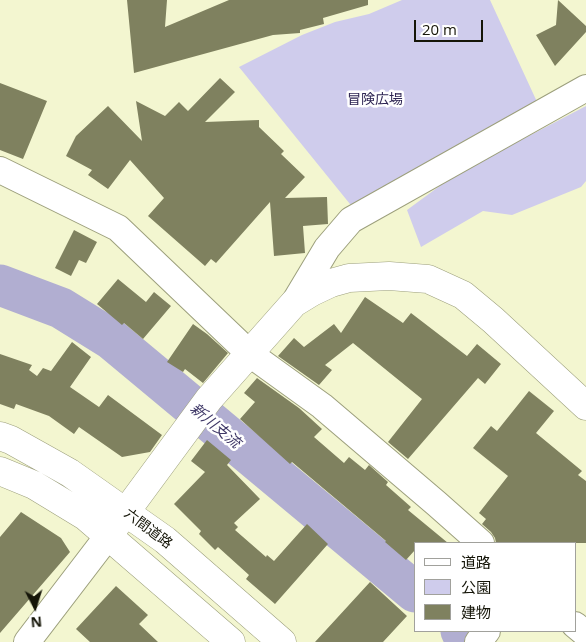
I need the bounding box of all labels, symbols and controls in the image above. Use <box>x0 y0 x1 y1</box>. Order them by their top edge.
scale bar <box>416 10 485 42</box>
text: 20 m <box>422 19 457 39</box>
park label: 冒険広場 <box>347 92 403 108</box>
water label: 新川支流 <box>186 400 244 452</box>
street label: 六間道路 <box>121 505 175 553</box>
legend <box>414 542 576 632</box>
text: 道路 <box>461 552 491 572</box>
text: 公園 <box>461 577 491 597</box>
north arrow <box>10 582 60 632</box>
text: 建物 <box>461 602 491 622</box>
text: N <box>30 612 43 632</box>

